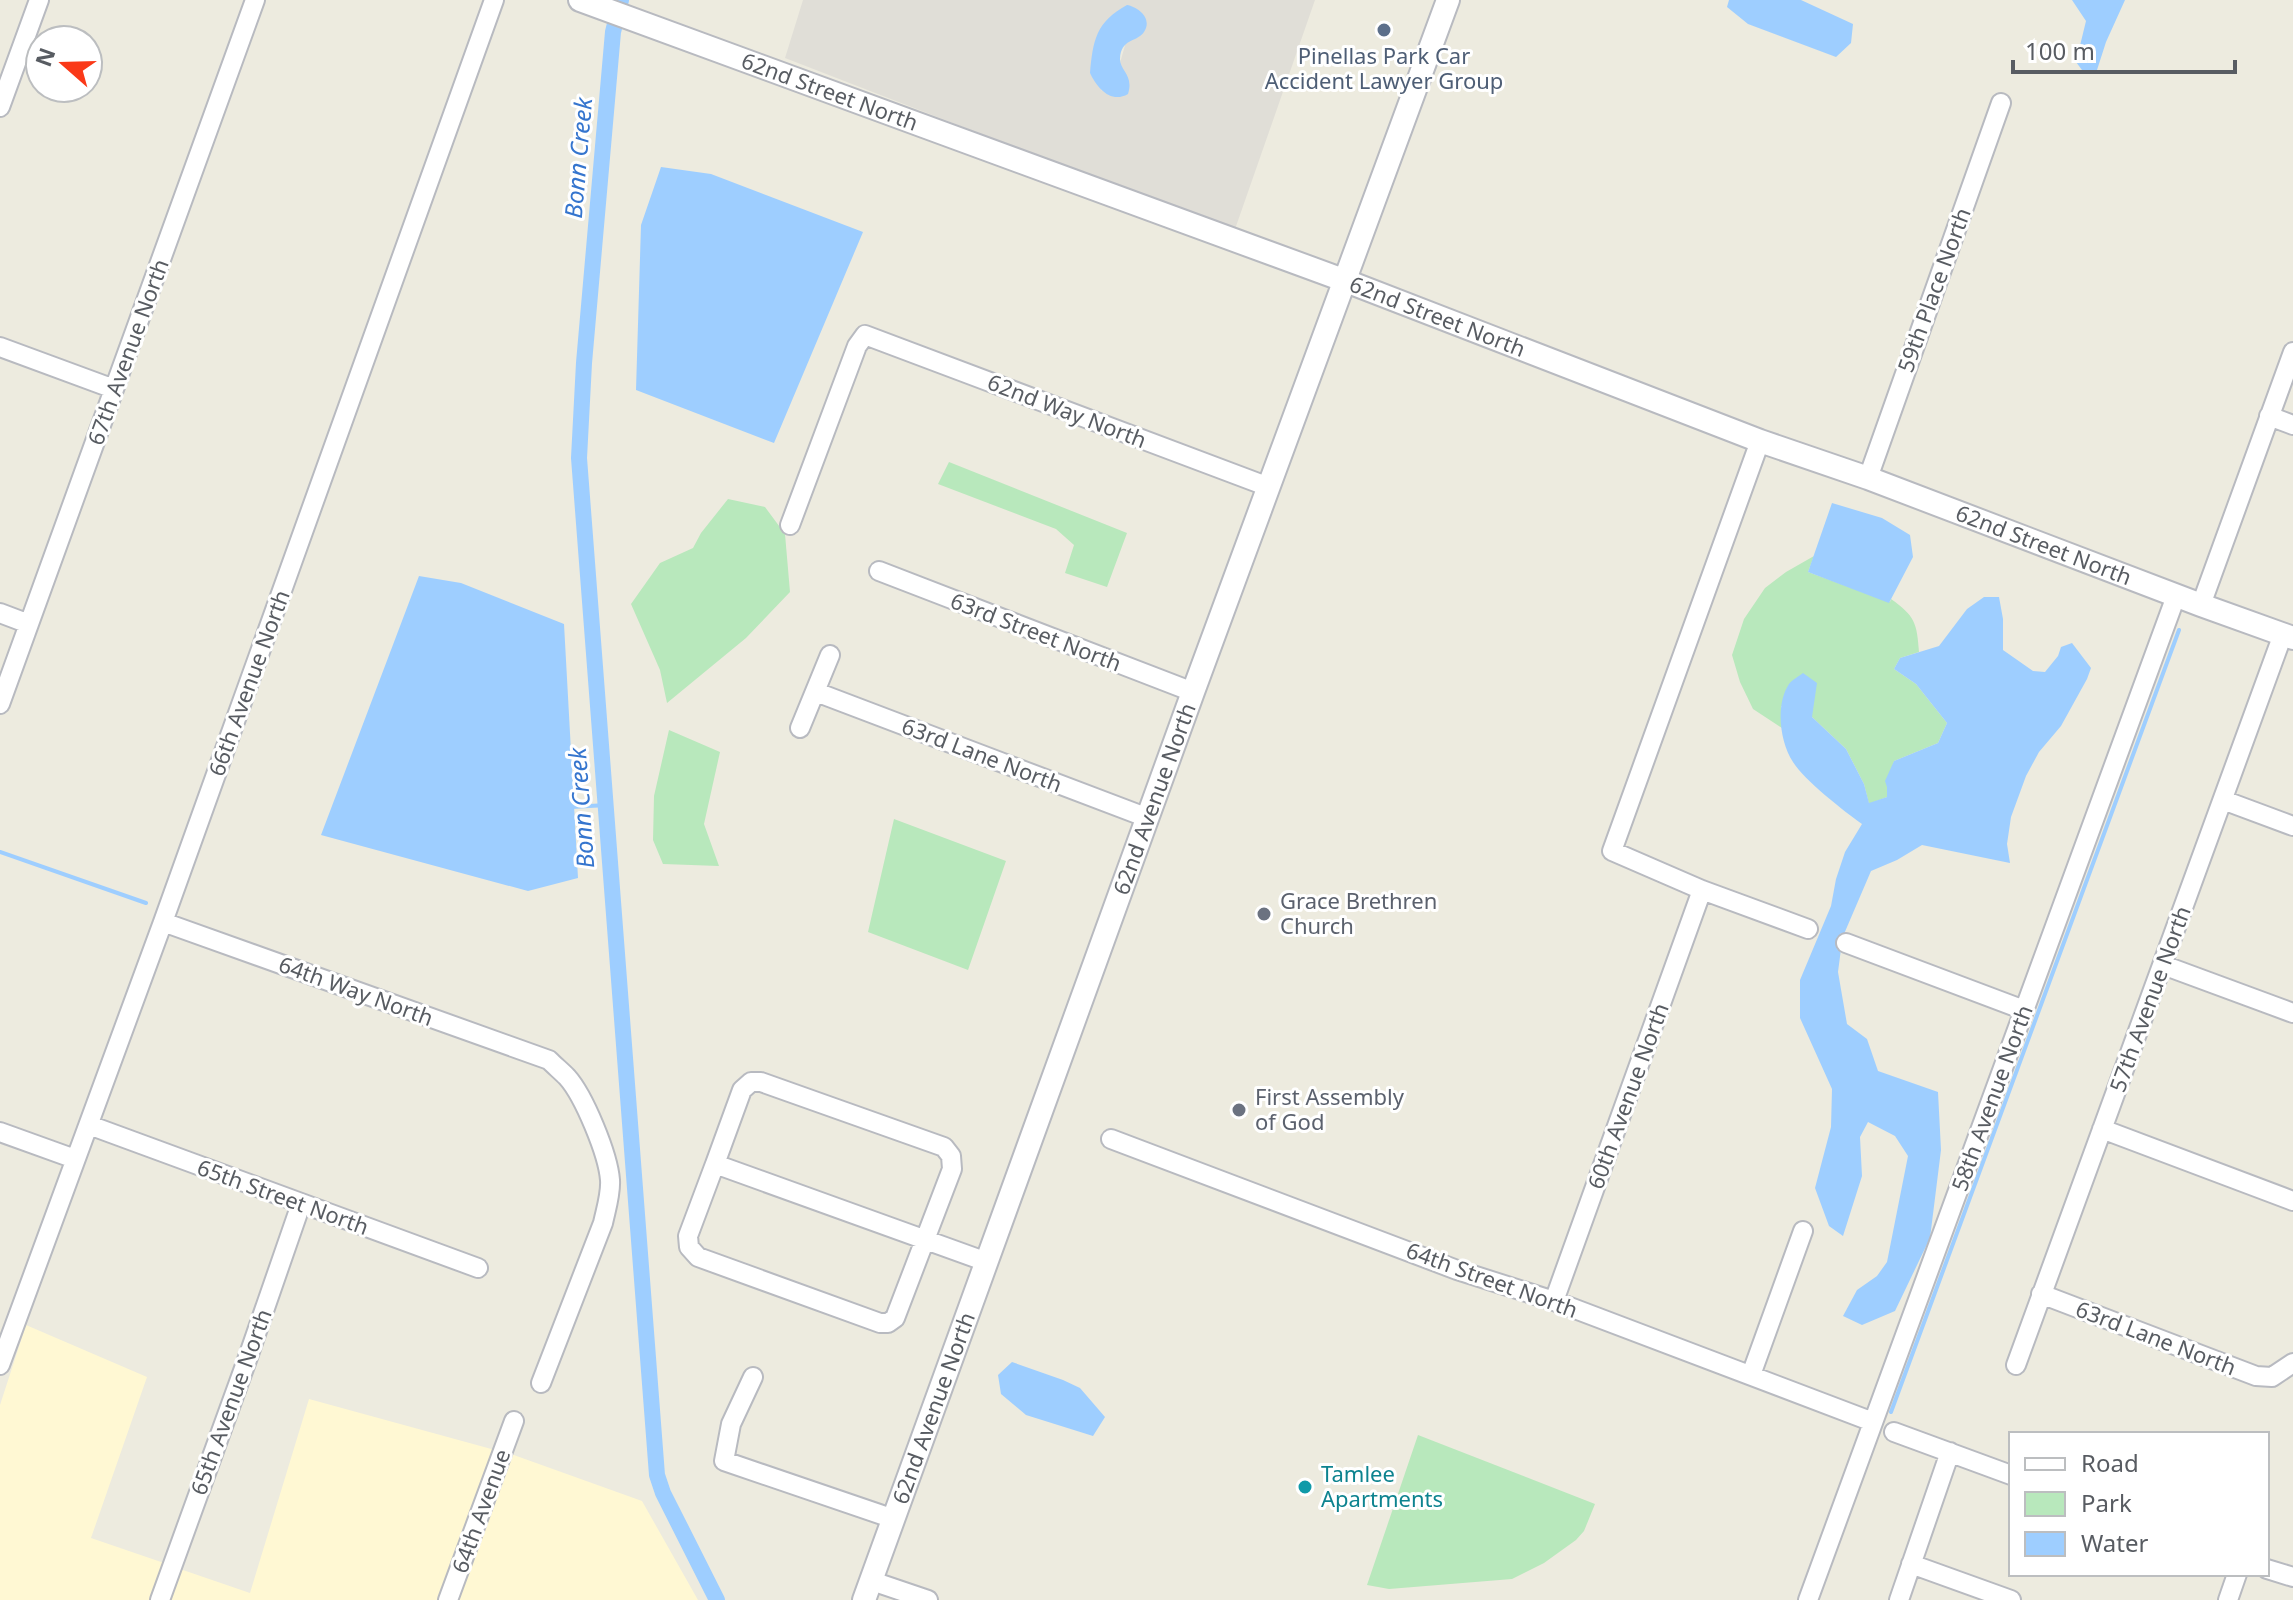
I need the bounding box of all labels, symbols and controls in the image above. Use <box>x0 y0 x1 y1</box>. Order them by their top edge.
marker: Pinellas Park Car Accident Lawyer Group <box>1375 21 1393 39</box>
north arrow <box>24 24 104 104</box>
scale bar <box>2013 24 2235 74</box>
text: 100 m <box>2025 34 2095 67</box>
place label: Pinellas Park Car Accident Lawyer Group <box>1265 40 1503 95</box>
text: N <box>27 43 61 70</box>
street label: 62nd Street North <box>738 45 923 137</box>
water label: Bonn Creek <box>556 95 599 220</box>
street label: 59th Place North <box>1889 203 1977 376</box>
street label: 67th Avenue North <box>79 254 175 449</box>
street label: 62nd Street North <box>1346 268 1530 363</box>
street label: 62nd Way North <box>984 366 1151 454</box>
street label: 62nd Street North <box>1952 497 2136 591</box>
street label: 66th Avenue North <box>200 585 296 780</box>
street label: 63rd Street North <box>947 585 1126 677</box>
street label: 62nd Avenue North <box>1105 699 1202 899</box>
street label: 63rd Lane North <box>898 710 1067 798</box>
water label: Bonn Creek <box>560 746 601 870</box>
place label: Grace Brethren Church <box>1280 885 1437 940</box>
street label: 57th Avenue North <box>2101 901 2197 1096</box>
marker: Grace Brethren Church <box>1255 905 1273 923</box>
street label: 64th Way North <box>275 948 438 1032</box>
street label: 60th Avenue North <box>1579 998 1675 1193</box>
street label: 58th Avenue North <box>1943 1000 2039 1195</box>
place label: First Assembly of God <box>1255 1081 1405 1136</box>
marker: First Assembly of God <box>1230 1101 1248 1119</box>
street label: 65th Street North <box>194 1151 373 1241</box>
street label: 64th Street North <box>1403 1234 1582 1324</box>
street label: 63rd Lane North <box>2072 1293 2241 1381</box>
street label: 65th Avenue North <box>182 1304 278 1499</box>
street label: 62nd Avenue North <box>884 1308 981 1508</box>
legend <box>2009 1432 2269 1576</box>
street label: 64th Avenue <box>444 1445 516 1577</box>
text: Road <box>2081 1446 2139 1479</box>
place label: Tamlee Apartments <box>1321 1458 1443 1513</box>
marker: Tamlee Apartments <box>1296 1478 1314 1496</box>
text: Park <box>2081 1486 2132 1519</box>
text: Water <box>2081 1526 2149 1559</box>

